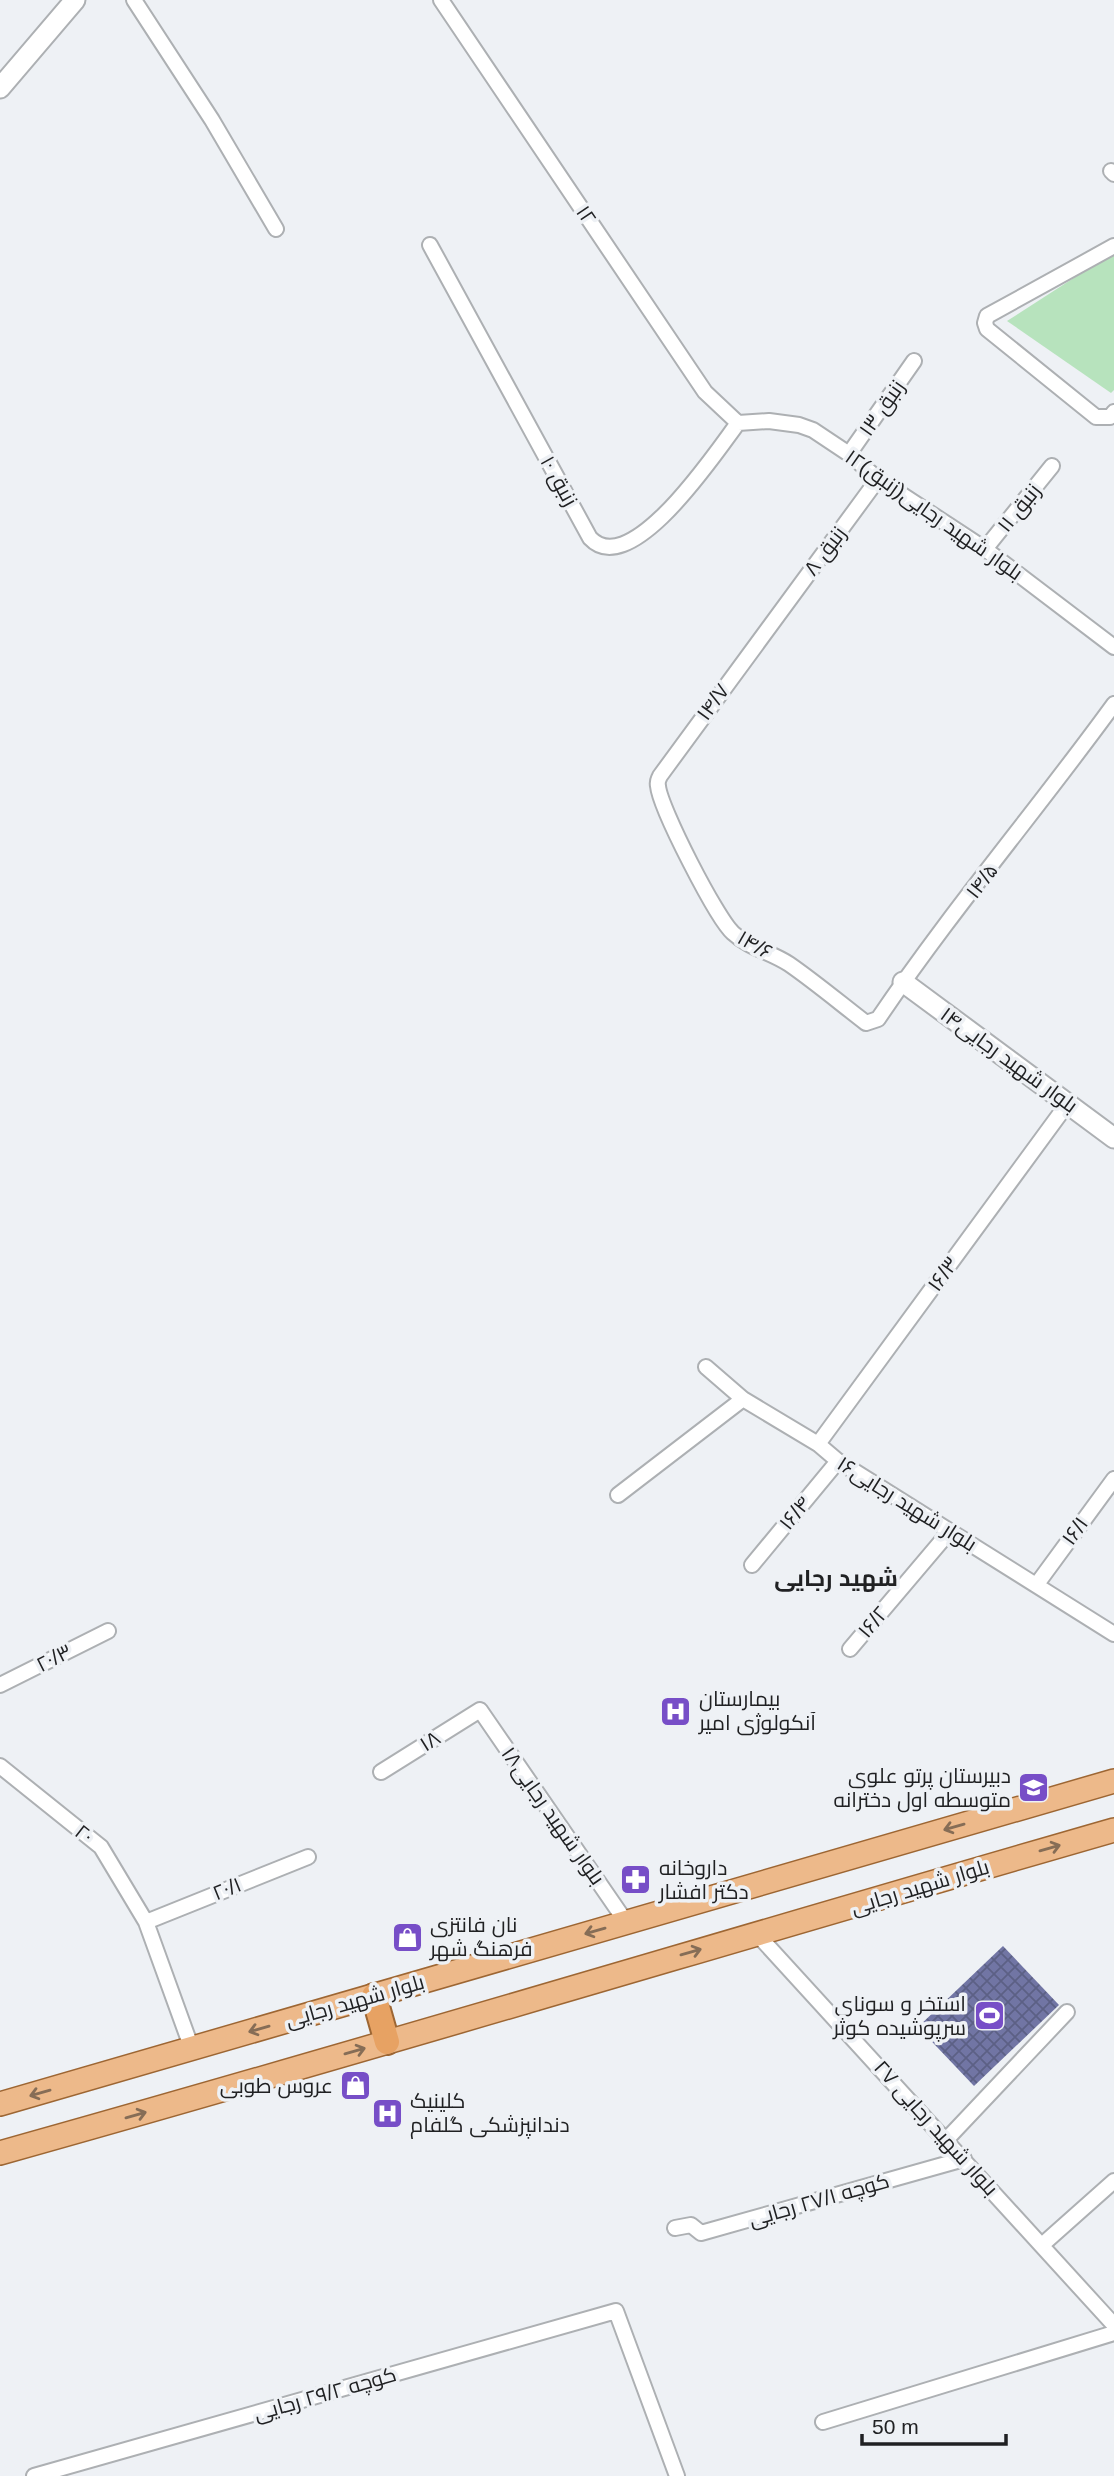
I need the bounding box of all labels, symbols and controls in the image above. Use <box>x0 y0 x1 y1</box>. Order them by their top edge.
street label: ۱۲ <box>572 201 601 228</box>
street label: زنبق ۱۳ <box>854 375 911 441</box>
street label: ۱۲بلوار شهید رجایی(زنبق) <box>840 445 1027 586</box>
street label: زنبق ۱۰ <box>535 452 583 511</box>
street label: زنبق ۱۱ <box>992 479 1046 538</box>
street label: زنبق ۸ <box>799 522 852 581</box>
street label: ۱۴/۷ <box>692 679 733 724</box>
street label: ۱۴/۵ <box>961 859 1002 903</box>
street label: ۱۴/۶ <box>734 926 777 964</box>
street label: بلوار شهید رجایی۱۴ <box>935 1002 1082 1119</box>
street label: ۱۶/۳ <box>923 1252 963 1295</box>
street label: بلوار شهید رجایی۱۶ <box>832 1451 981 1557</box>
street label: ۱۶/۴ <box>774 1491 815 1534</box>
street label: ۱۶/۱ <box>1057 1512 1092 1549</box>
district label: شهید رجایی <box>774 1565 898 1592</box>
street label: ۱۶/۲ <box>853 1601 892 1642</box>
street label: ۲۰/۳ <box>32 1639 75 1676</box>
place label: بیمارستان آنکولوژی امیر <box>698 1687 816 1736</box>
hospital icon: بیمارستان آنکولوژی امیر <box>659 1694 693 1728</box>
street label: ۱۸ <box>415 1726 444 1756</box>
street label: بلوار شهید رجایی۱۸ <box>496 1742 610 1890</box>
place label: دبیرستان پرتو علوی متوسطه اول دخترانه <box>834 1764 1011 1813</box>
school or university icon: دبیرستان پرتو علوی متوسطه اول دخترانه <box>1017 1771 1051 1805</box>
street label: ۲۰ <box>71 1820 98 1848</box>
one-way arrow <box>944 1821 966 1834</box>
one-way arrow <box>1039 1841 1061 1854</box>
street label: بلوار شهید رجایی <box>848 1855 992 1920</box>
place label: داروخانه دکتر افشار <box>658 1856 749 1904</box>
pharmacy icon: داروخانه دکتر افشار <box>619 1863 653 1897</box>
street label: ۲۰/۱ <box>209 1873 244 1905</box>
place label: نان فانتزی فرهنگ شهر <box>429 1913 532 1962</box>
shop icon: نان فانتزی فرهنگ شهر <box>390 1920 424 1954</box>
one-way arrow <box>584 1926 606 1939</box>
one-way arrow <box>679 1945 701 1958</box>
street label: بلوار شهید رجایی <box>283 1970 427 2033</box>
place label: استخر و سونای سرپوشیده کوثر <box>832 1992 966 2042</box>
sports icon: استخر و سونای سرپوشیده کوثر <box>972 1999 1006 2033</box>
one-way arrow <box>248 2024 270 2037</box>
one-way arrow <box>344 2044 366 2057</box>
street label: ۲۷ بلوار شهید رجایی <box>868 2056 1003 2201</box>
shop icon: عروس طوبی <box>339 2069 373 2103</box>
place label: عروس طوبی <box>220 2074 333 2099</box>
one-way arrow <box>29 2087 51 2100</box>
place label: کلینیک دندانپزشکی گلفام <box>410 2089 570 2139</box>
hospital icon: کلینیک دندانپزشکی گلفام <box>370 2096 404 2130</box>
one-way arrow <box>125 2107 147 2120</box>
street label: کوچه ۲۷/۱ رجایی <box>746 2169 892 2233</box>
street label: کوچه ۲۹/۲ رجایی <box>251 2362 400 2428</box>
scale bar <box>862 2402 1006 2446</box>
text: 50 m <box>872 2415 919 2438</box>

